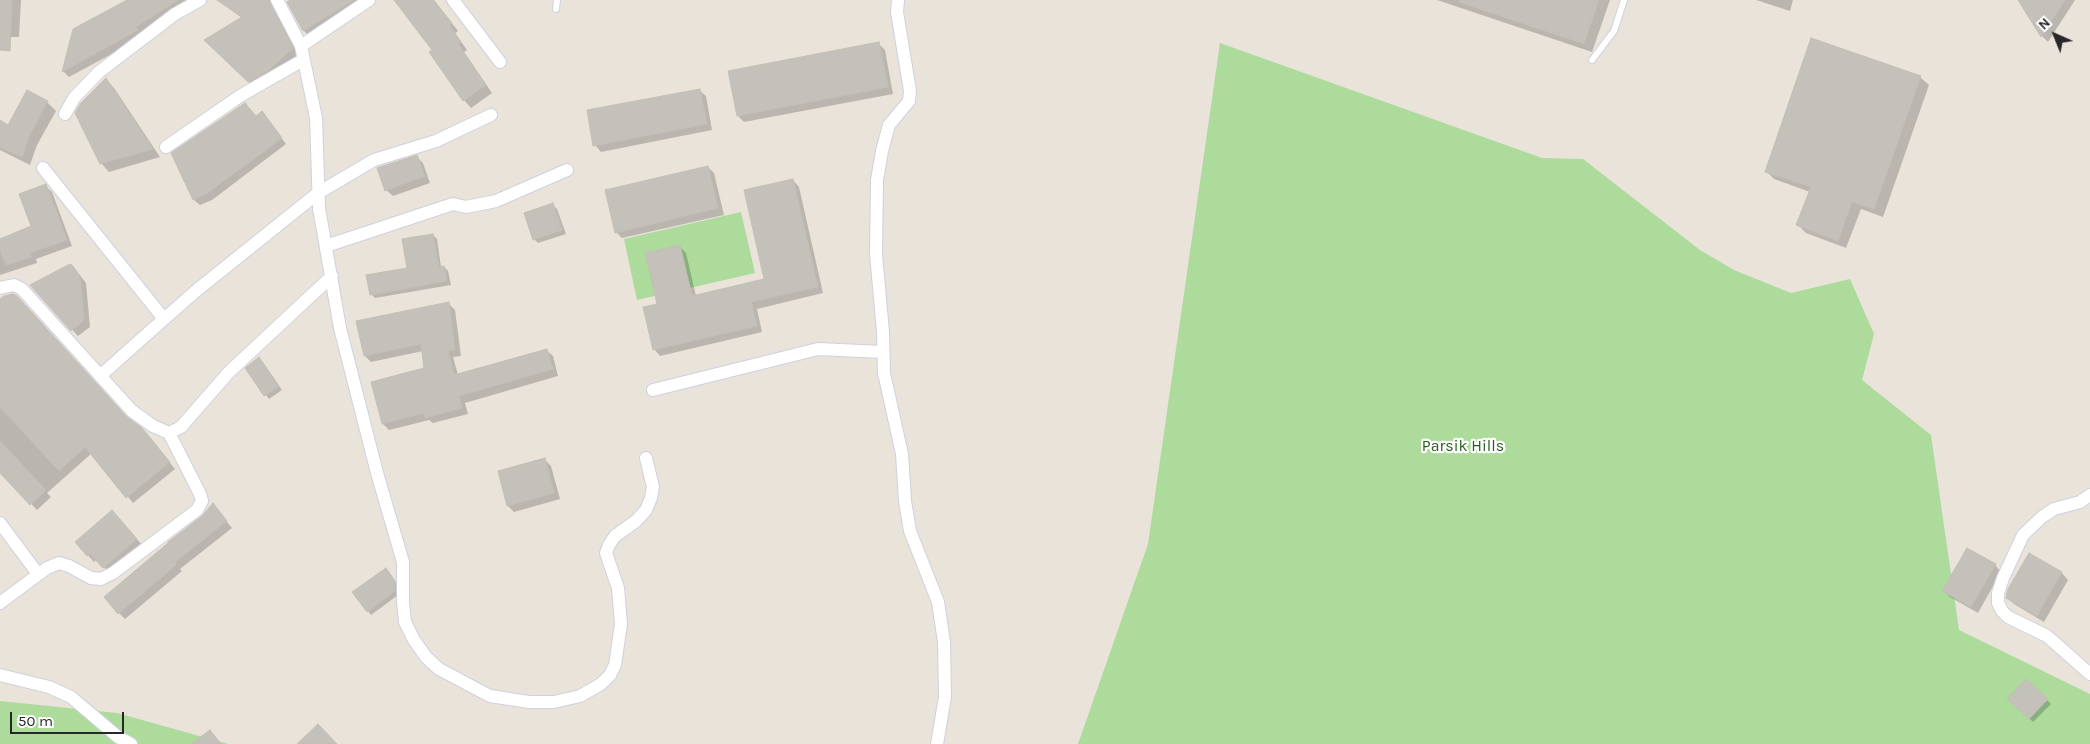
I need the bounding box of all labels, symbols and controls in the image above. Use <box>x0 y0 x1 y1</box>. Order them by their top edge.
north arrow <box>2030 10 2080 60</box>
text: N <box>2035 14 2054 33</box>
park label: Parsik Hills <box>1422 436 1504 456</box>
scale bar <box>12 702 126 734</box>
text: 50 m <box>18 712 53 730</box>

